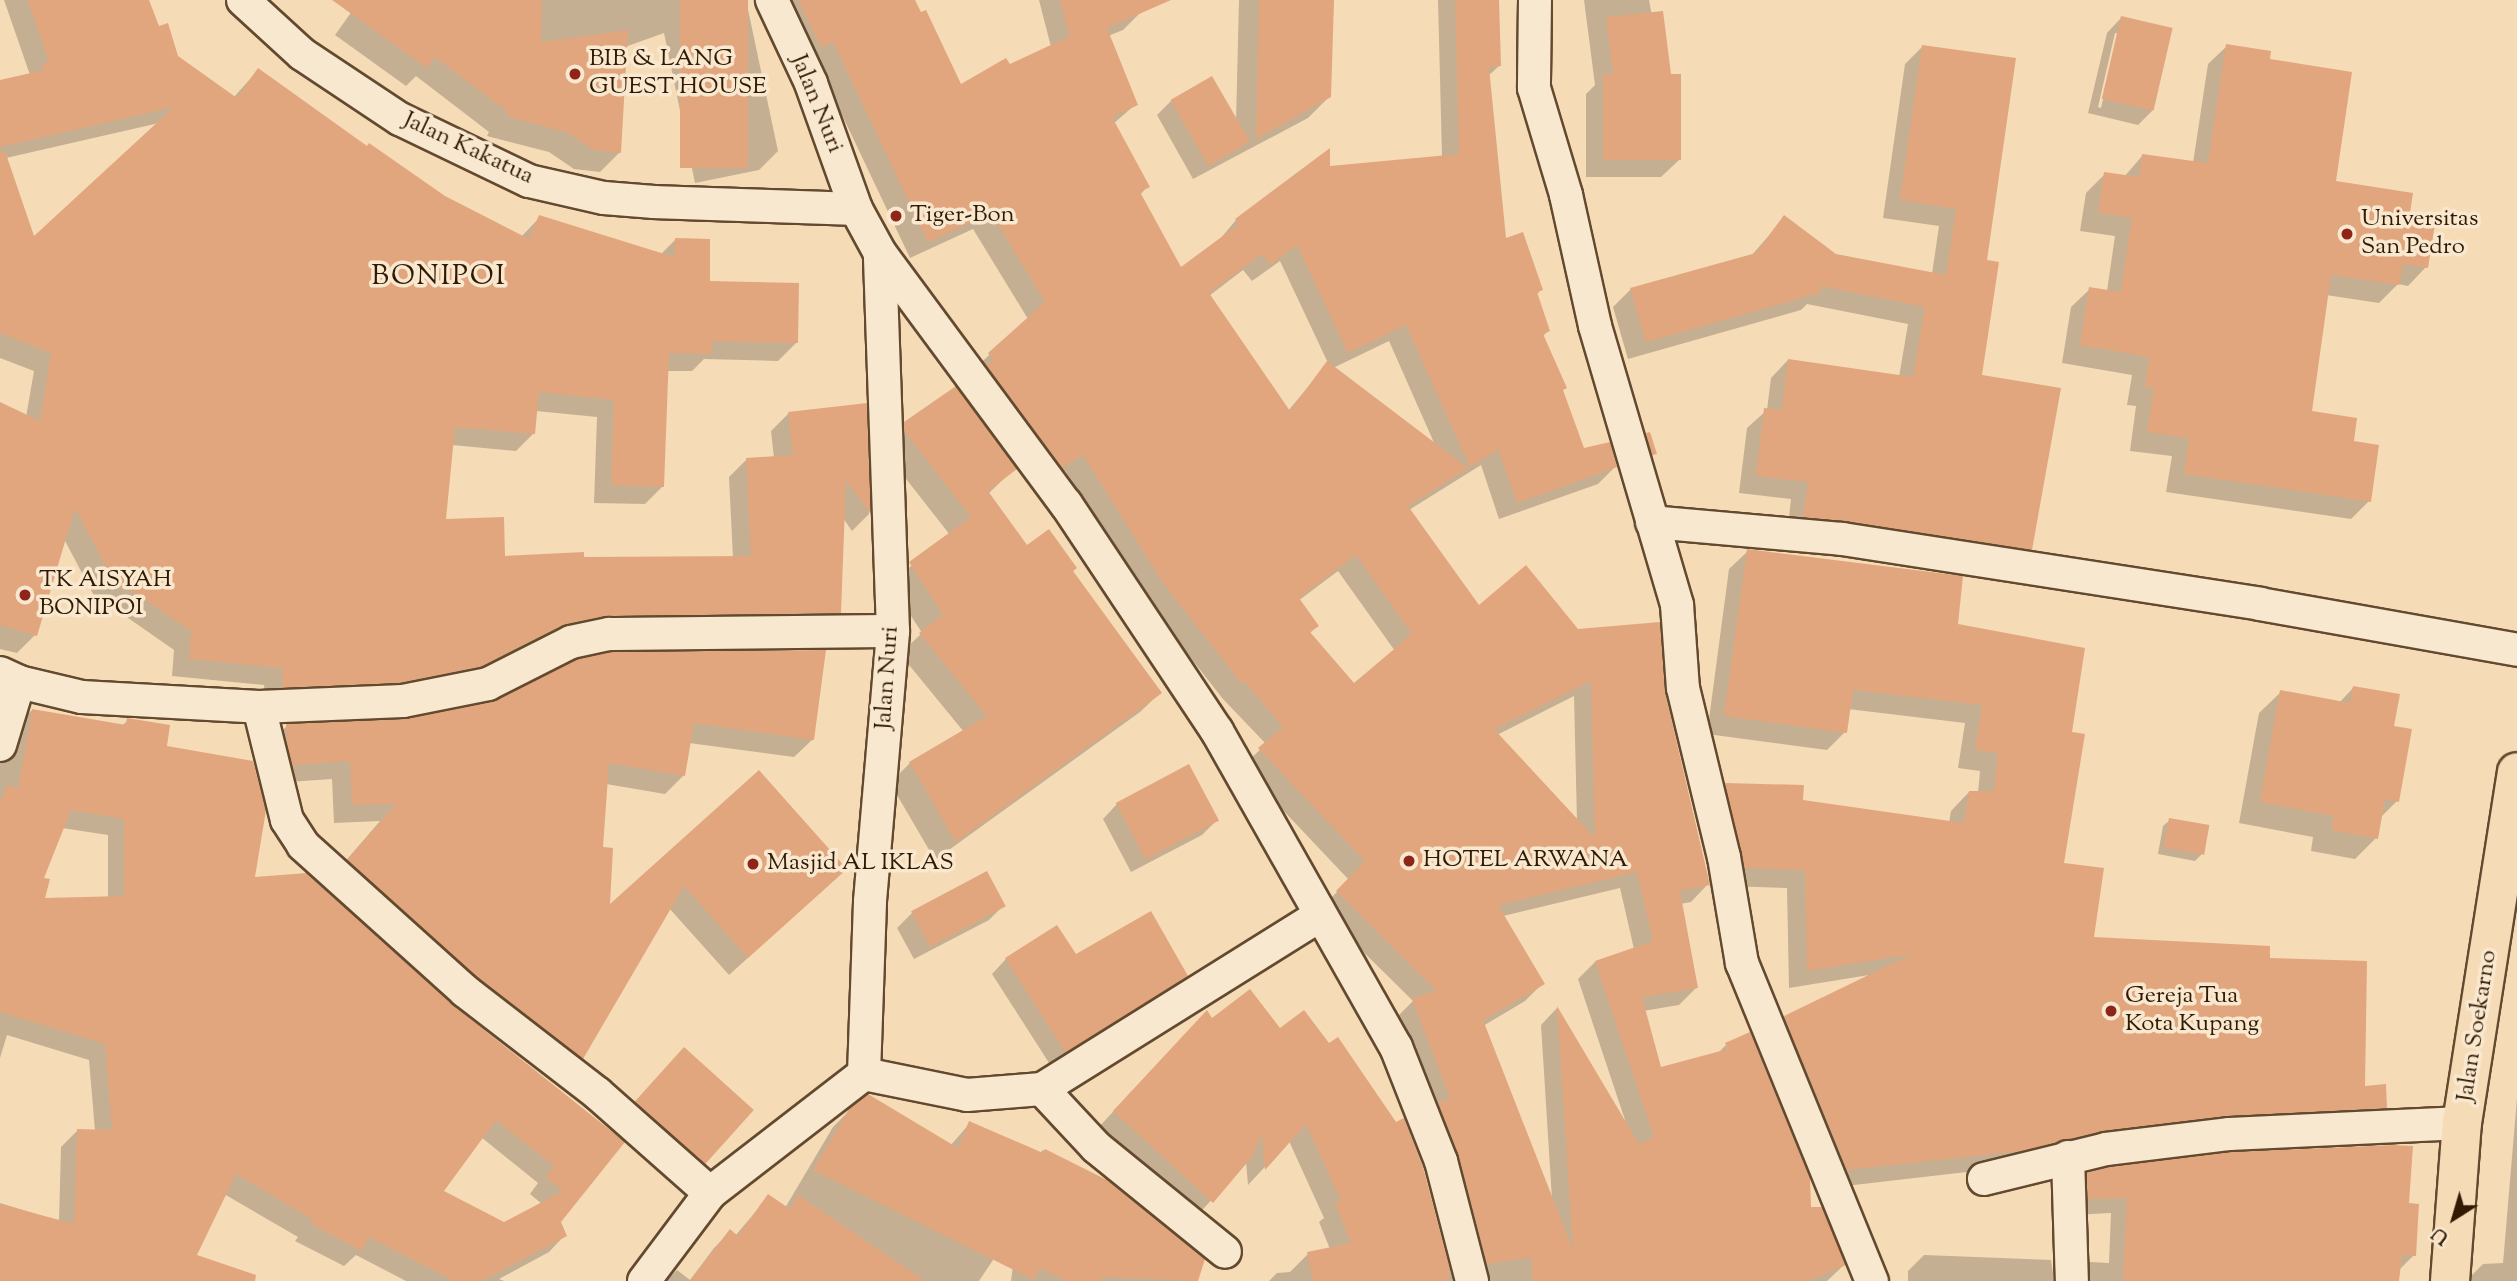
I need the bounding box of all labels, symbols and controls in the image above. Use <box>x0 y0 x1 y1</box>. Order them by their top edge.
place label: BIB & LANG GUEST HOUSE <box>589 46 767 102</box>
street label: Jalan Nuri <box>783 51 849 157</box>
marker: BIB & LANG GUEST HOUSE <box>567 66 583 82</box>
street label: Jalan Kakatua <box>398 106 538 192</box>
place label: Tiger-Bon <box>910 202 1015 230</box>
place label: Universitas San Pedro <box>2361 206 2478 262</box>
marker: Tiger-Bon <box>888 208 904 224</box>
marker: Universitas San Pedro <box>2339 226 2355 242</box>
district label: BONIPOI <box>372 260 506 294</box>
place label: TK AISYAH BONIPOI <box>39 567 172 623</box>
marker: TK AISYAH BONIPOI <box>17 587 33 603</box>
street label: Jalan Nuri <box>870 625 906 731</box>
place label: HOTEL ARWANA <box>1423 847 1628 875</box>
place label: Masjid AL IKLAS <box>767 850 954 878</box>
marker: HOTEL ARWANA <box>1401 853 1417 869</box>
marker: Masjid AL IKLAS <box>745 856 761 872</box>
street label: Jalan Soekarno <box>2452 948 2504 1104</box>
place label: Gereja Tua Kota Kupang <box>2125 983 2259 1039</box>
marker: Gereja Tua Kota Kupang <box>2103 1003 2119 1019</box>
north arrow <box>2419 1183 2489 1253</box>
text: U <box>2427 1220 2455 1251</box>

